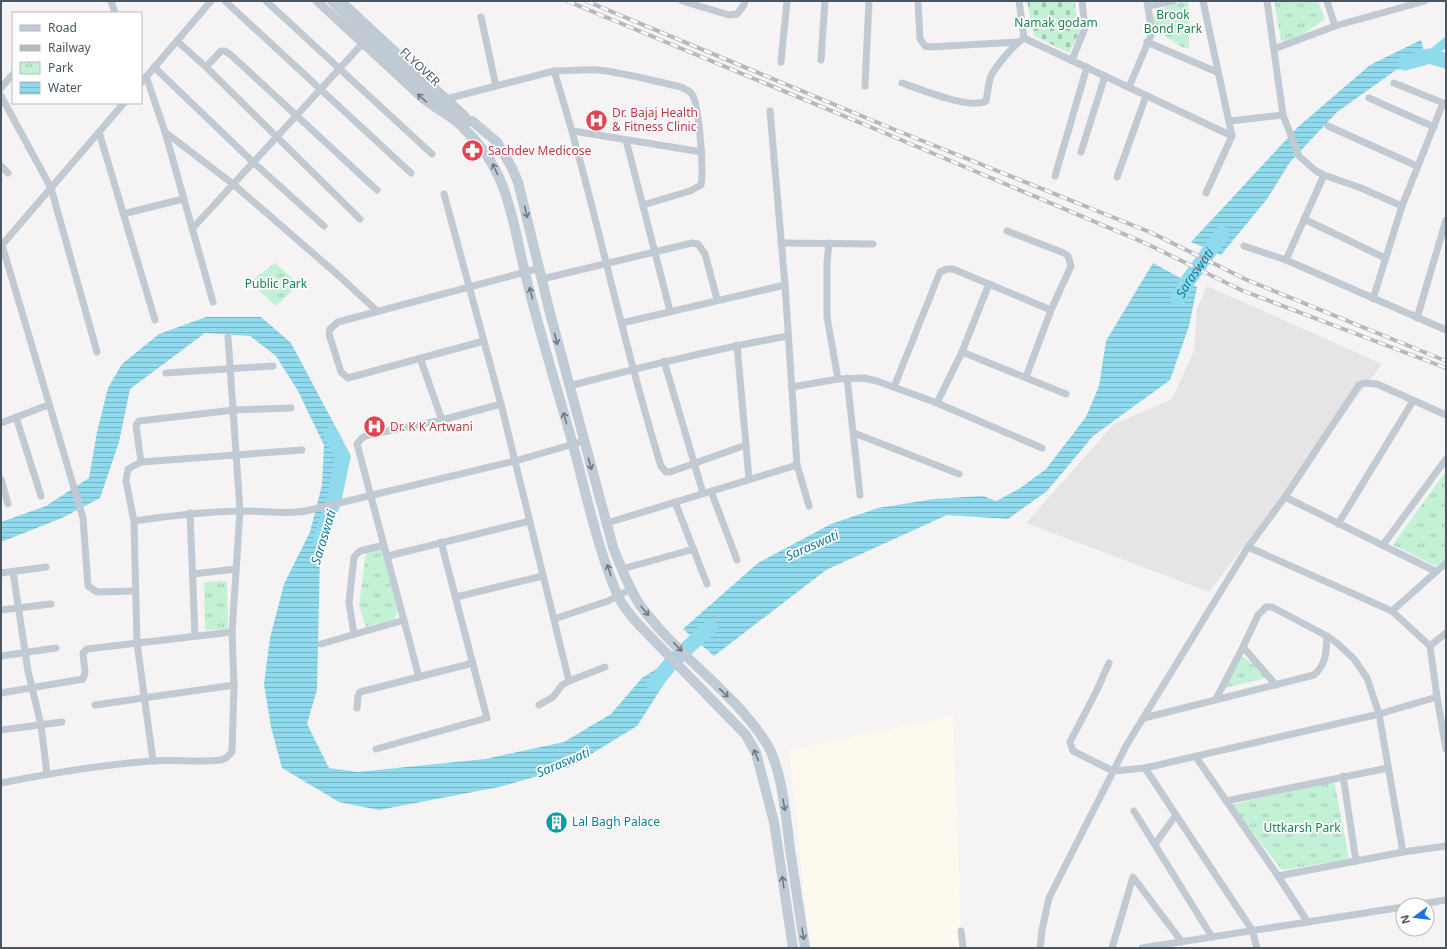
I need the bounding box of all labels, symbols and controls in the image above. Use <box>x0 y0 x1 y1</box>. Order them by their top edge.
park label: Brook Bond Park <box>1144 6 1203 37</box>
legend <box>12 12 142 104</box>
park label: Namak godam <box>1014 14 1098 31</box>
text: Road <box>48 19 77 36</box>
text: Railway <box>48 39 92 56</box>
street label: FLYOVER <box>397 44 445 90</box>
text: Park <box>48 59 74 76</box>
text: Water <box>48 79 82 96</box>
one-way arrow <box>417 93 427 102</box>
place label: Dr. Bajaj Health & Fitness Clinic <box>612 104 698 135</box>
hospital icon: Dr. Bajaj Health & Fitness Clinic <box>583 107 609 133</box>
pharmacy icon: Sachdev Medicose <box>459 138 485 164</box>
place label: Sachdev Medicose <box>488 142 592 159</box>
one-way arrow <box>491 163 498 175</box>
one-way arrow <box>523 205 531 218</box>
water label: Saraswati <box>1171 244 1218 301</box>
park label: Public Park <box>245 275 308 292</box>
one-way arrow <box>526 287 534 300</box>
one-way arrow <box>553 332 561 345</box>
one-way arrow <box>561 412 568 425</box>
hospital icon: Dr. K K Artwani <box>362 414 388 440</box>
place label: Dr. K K Artwani <box>390 418 473 435</box>
one-way arrow <box>587 457 594 470</box>
water label: Saraswati <box>306 507 340 567</box>
water label: Saraswati <box>783 525 842 565</box>
one-way arrow <box>605 564 612 577</box>
one-way arrow <box>641 606 650 616</box>
one-way arrow <box>673 642 683 652</box>
one-way arrow <box>719 689 729 698</box>
water label: Saraswati <box>534 742 593 781</box>
one-way arrow <box>752 749 760 761</box>
one-way arrow <box>780 798 788 811</box>
building icon: Lal Bagh Palace <box>544 809 570 835</box>
place label: Lal Bagh Palace <box>572 813 660 830</box>
park label: Uttkarsh Park <box>1263 819 1341 836</box>
one-way arrow <box>779 876 787 889</box>
north arrow <box>1395 897 1435 937</box>
text: N <box>1396 913 1413 926</box>
one-way arrow <box>799 927 807 940</box>

